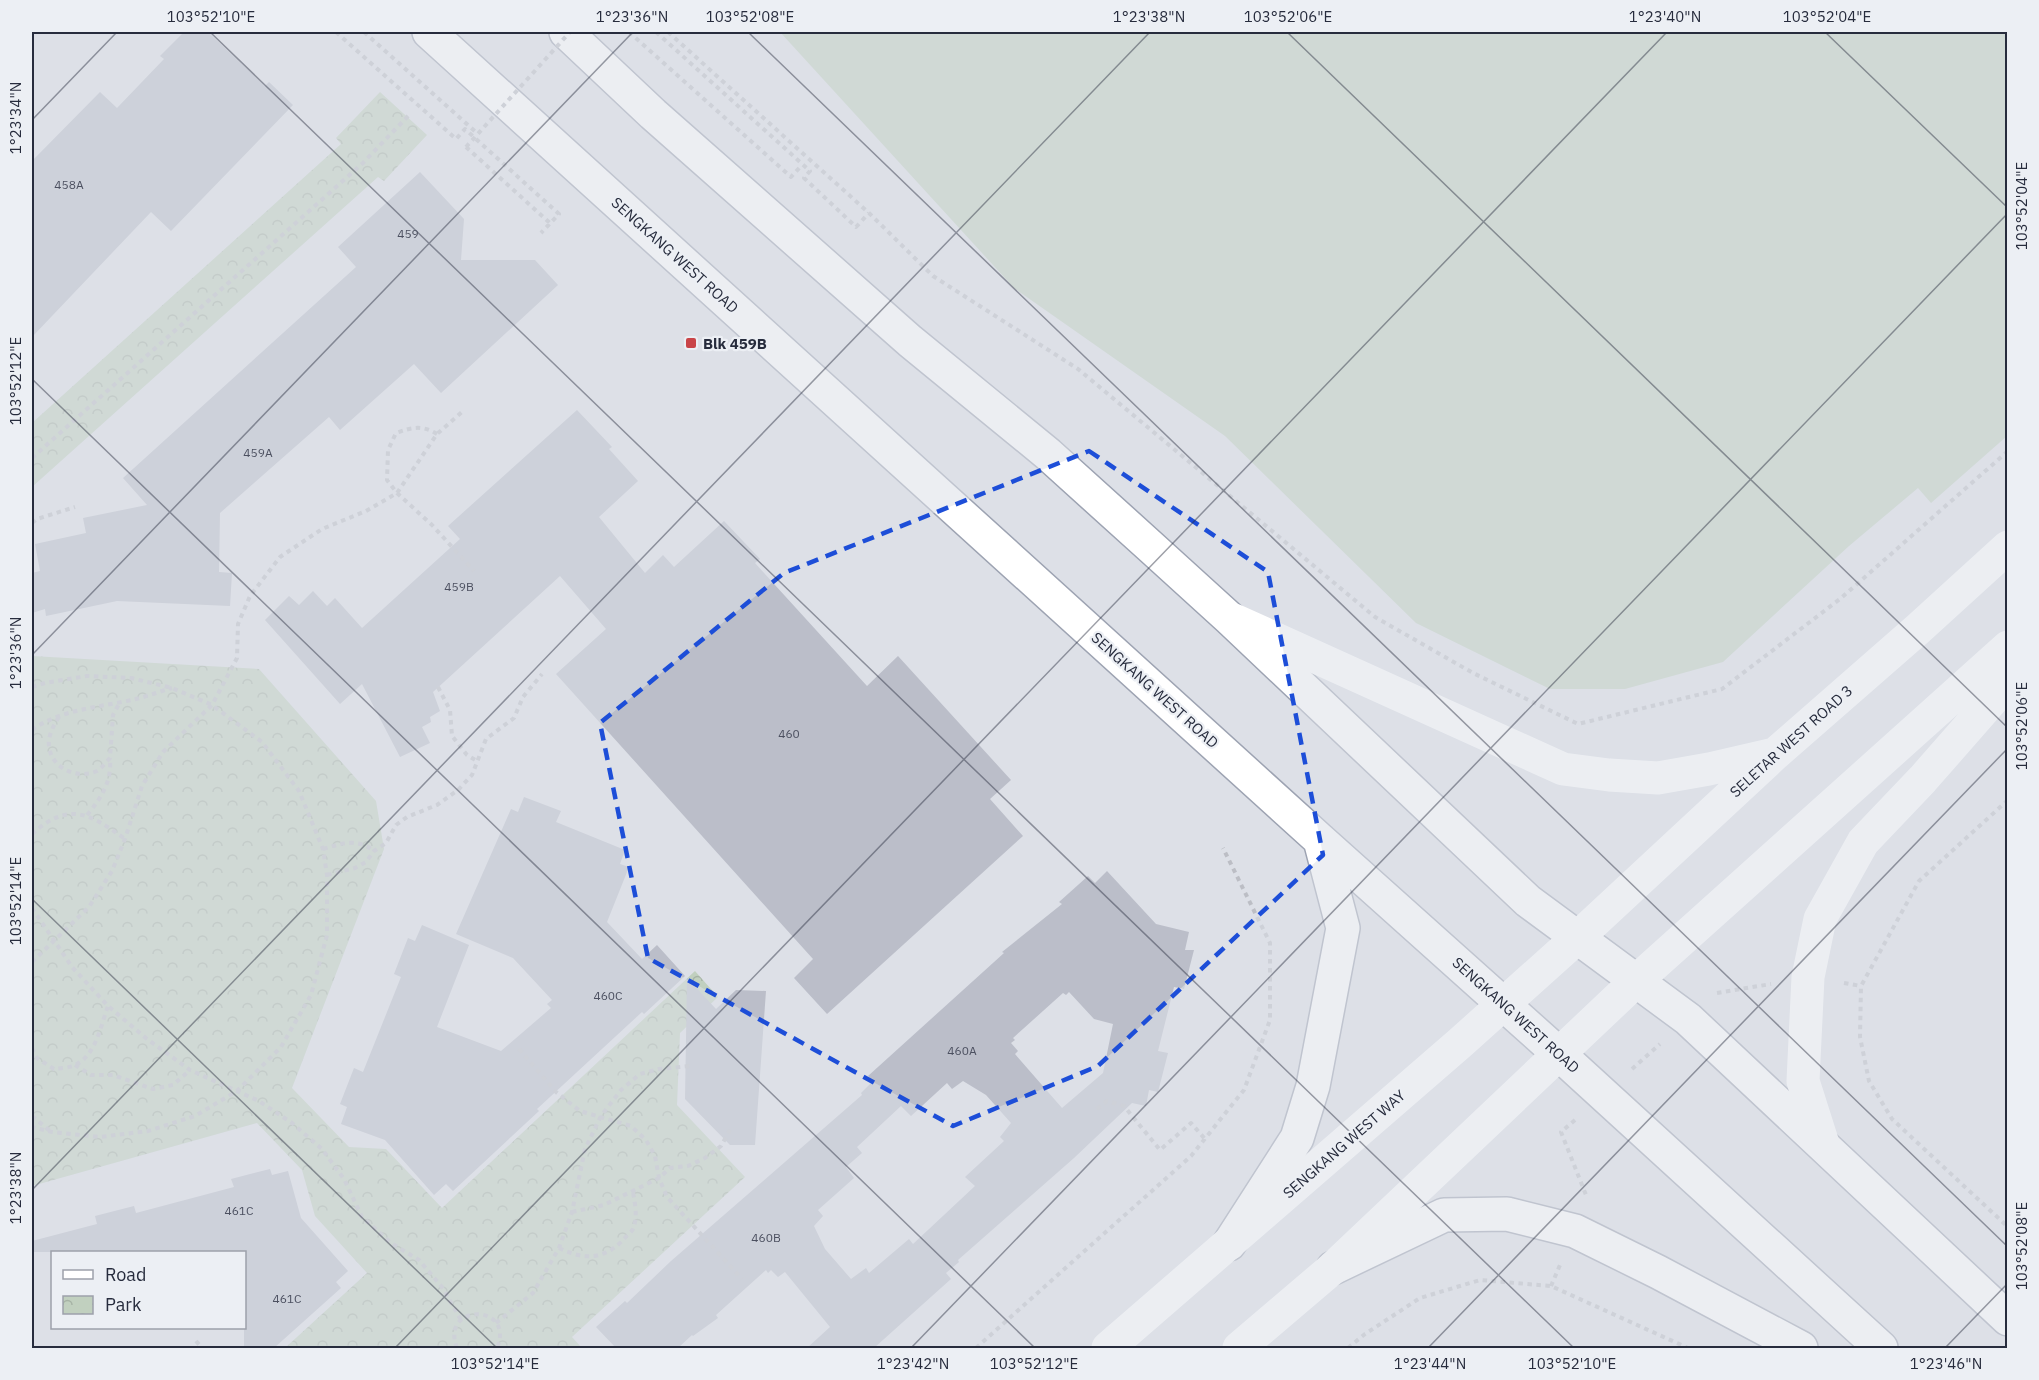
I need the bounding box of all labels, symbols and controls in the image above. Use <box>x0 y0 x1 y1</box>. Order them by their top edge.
text: 103°52'10"E <box>167 7 255 26</box>
text: 1°23'36"N <box>596 7 668 26</box>
text: 103°52'08"E <box>706 7 794 26</box>
text: 1°23'38"N <box>1113 7 1185 26</box>
text: 103°52'06"E <box>1244 7 1332 26</box>
text: 1°23'40"N <box>1629 7 1701 26</box>
text: 103°52'04"E <box>1783 7 1871 26</box>
text: 1°23'34"N <box>6 82 25 154</box>
text: 103°52'04"E <box>2012 162 2031 250</box>
house number: 458A <box>54 177 84 192</box>
street label: SENGKANG WEST ROAD <box>608 193 742 317</box>
house number: 459 <box>397 226 419 241</box>
place label: Blk 459B <box>703 334 767 353</box>
marker: Blk 459B <box>684 336 698 350</box>
text: 103°52'12"E <box>6 337 25 425</box>
house number: 459A <box>243 445 273 460</box>
house number: 459B <box>444 579 474 594</box>
text: 1°23'36"N <box>6 617 25 689</box>
street label: SENGKANG WEST ROAD <box>1088 628 1222 752</box>
street label: SELETAR WEST ROAD 3 <box>1726 681 1856 801</box>
text: 103°52'06"E <box>2012 682 2031 770</box>
house number: 460 <box>778 726 800 741</box>
text: 103°52'14"E <box>6 857 25 945</box>
street label: SENGKANG WEST ROAD <box>1449 953 1583 1077</box>
house number: 460C <box>593 988 623 1003</box>
house number: 460A <box>947 1043 977 1058</box>
street label: SENGKANG WEST WAY <box>1279 1086 1409 1202</box>
text: 1°23'38"N <box>6 1152 25 1224</box>
text: 103°52'08"E <box>2012 1202 2031 1290</box>
house number: 461C <box>224 1203 254 1218</box>
house number: 460B <box>751 1230 781 1245</box>
legend <box>51 1251 246 1329</box>
text: Road <box>105 1263 146 1286</box>
house number: 461C <box>272 1291 302 1306</box>
text: Park <box>105 1293 142 1316</box>
text: 103°52'14"E <box>451 1354 539 1373</box>
text: 1°23'42"N <box>877 1354 949 1373</box>
text: 103°52'12"E <box>990 1354 1078 1373</box>
text: 1°23'44"N <box>1394 1354 1466 1373</box>
text: 103°52'10"E <box>1528 1354 1616 1373</box>
text: 1°23'46"N <box>1910 1354 1982 1373</box>

